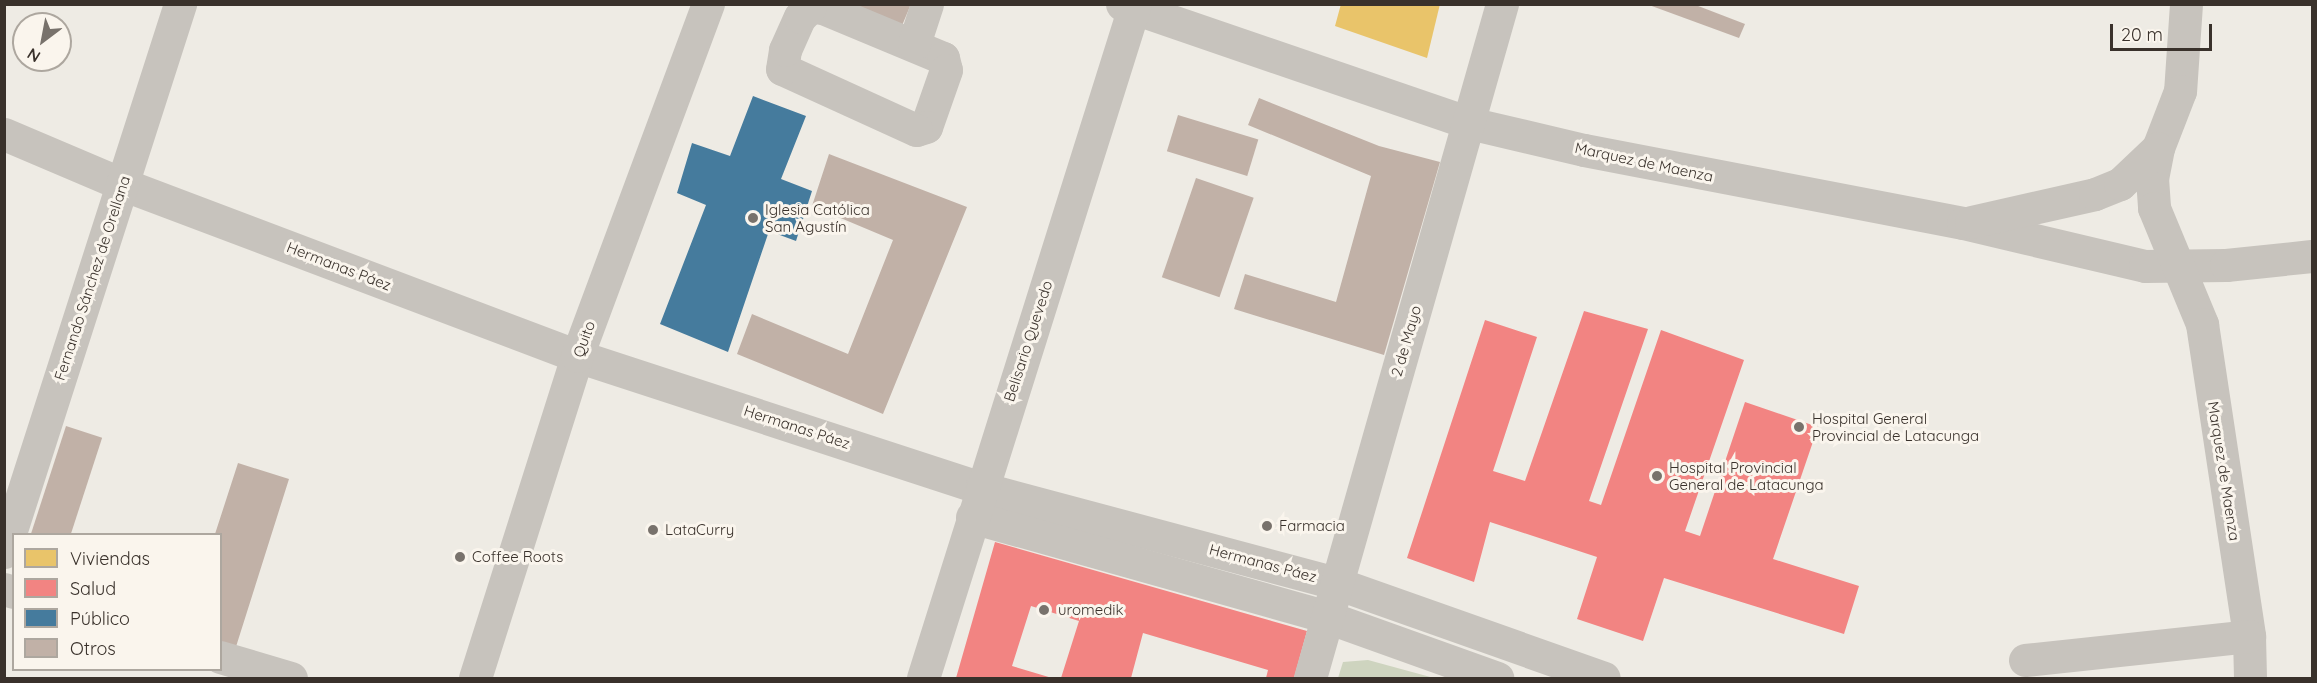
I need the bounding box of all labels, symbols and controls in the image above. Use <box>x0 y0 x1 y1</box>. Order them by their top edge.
north arrow <box>12 12 72 72</box>
scale bar <box>2113 12 2215 50</box>
text: 20 m <box>2121 23 2163 46</box>
text: N <box>23 44 44 67</box>
street label: Marquez de Maenza <box>1573 139 1715 185</box>
street label: Fernando Sánchez de Orellana <box>50 173 134 383</box>
place label: Iglesia Católica San Agustín <box>765 200 870 235</box>
marker: Iglesia Católica San Agustín <box>746 211 760 225</box>
street label: Hermanas Páez <box>284 238 394 294</box>
street label: Belisario Quevedo <box>1000 278 1056 404</box>
street label: 2 de Mayo <box>1387 303 1425 379</box>
street label: Quito <box>569 318 599 360</box>
street label: Marquez de Maenza <box>2204 400 2244 542</box>
street label: Hermanas Páez <box>742 401 852 453</box>
place label: Hospital General Provincial de Latacunga <box>1812 409 1979 444</box>
marker: Hospital General Provincial de Latacunga <box>1790 418 1808 436</box>
place label: Hospital Provincial General de Latacunga <box>1669 458 1824 493</box>
marker: Hospital Provincial General de Latacunga <box>1650 469 1664 483</box>
place label: Farmacia <box>1279 517 1345 535</box>
marker: Farmacia <box>1260 519 1274 533</box>
place label: LataCurry <box>665 521 734 539</box>
marker: LataCurry <box>646 523 660 537</box>
legend <box>12 533 222 671</box>
street label: Hermanas Páez <box>1207 540 1319 586</box>
text: Viviendas <box>70 547 150 570</box>
place label: Coffee Roots <box>472 548 563 566</box>
marker: Coffee Roots <box>453 550 467 564</box>
text: Salud <box>70 577 116 600</box>
marker: uromedik <box>1035 601 1053 619</box>
place label: uromedik <box>1058 601 1124 619</box>
text: Público <box>70 607 130 630</box>
text: Otros <box>70 637 116 660</box>

